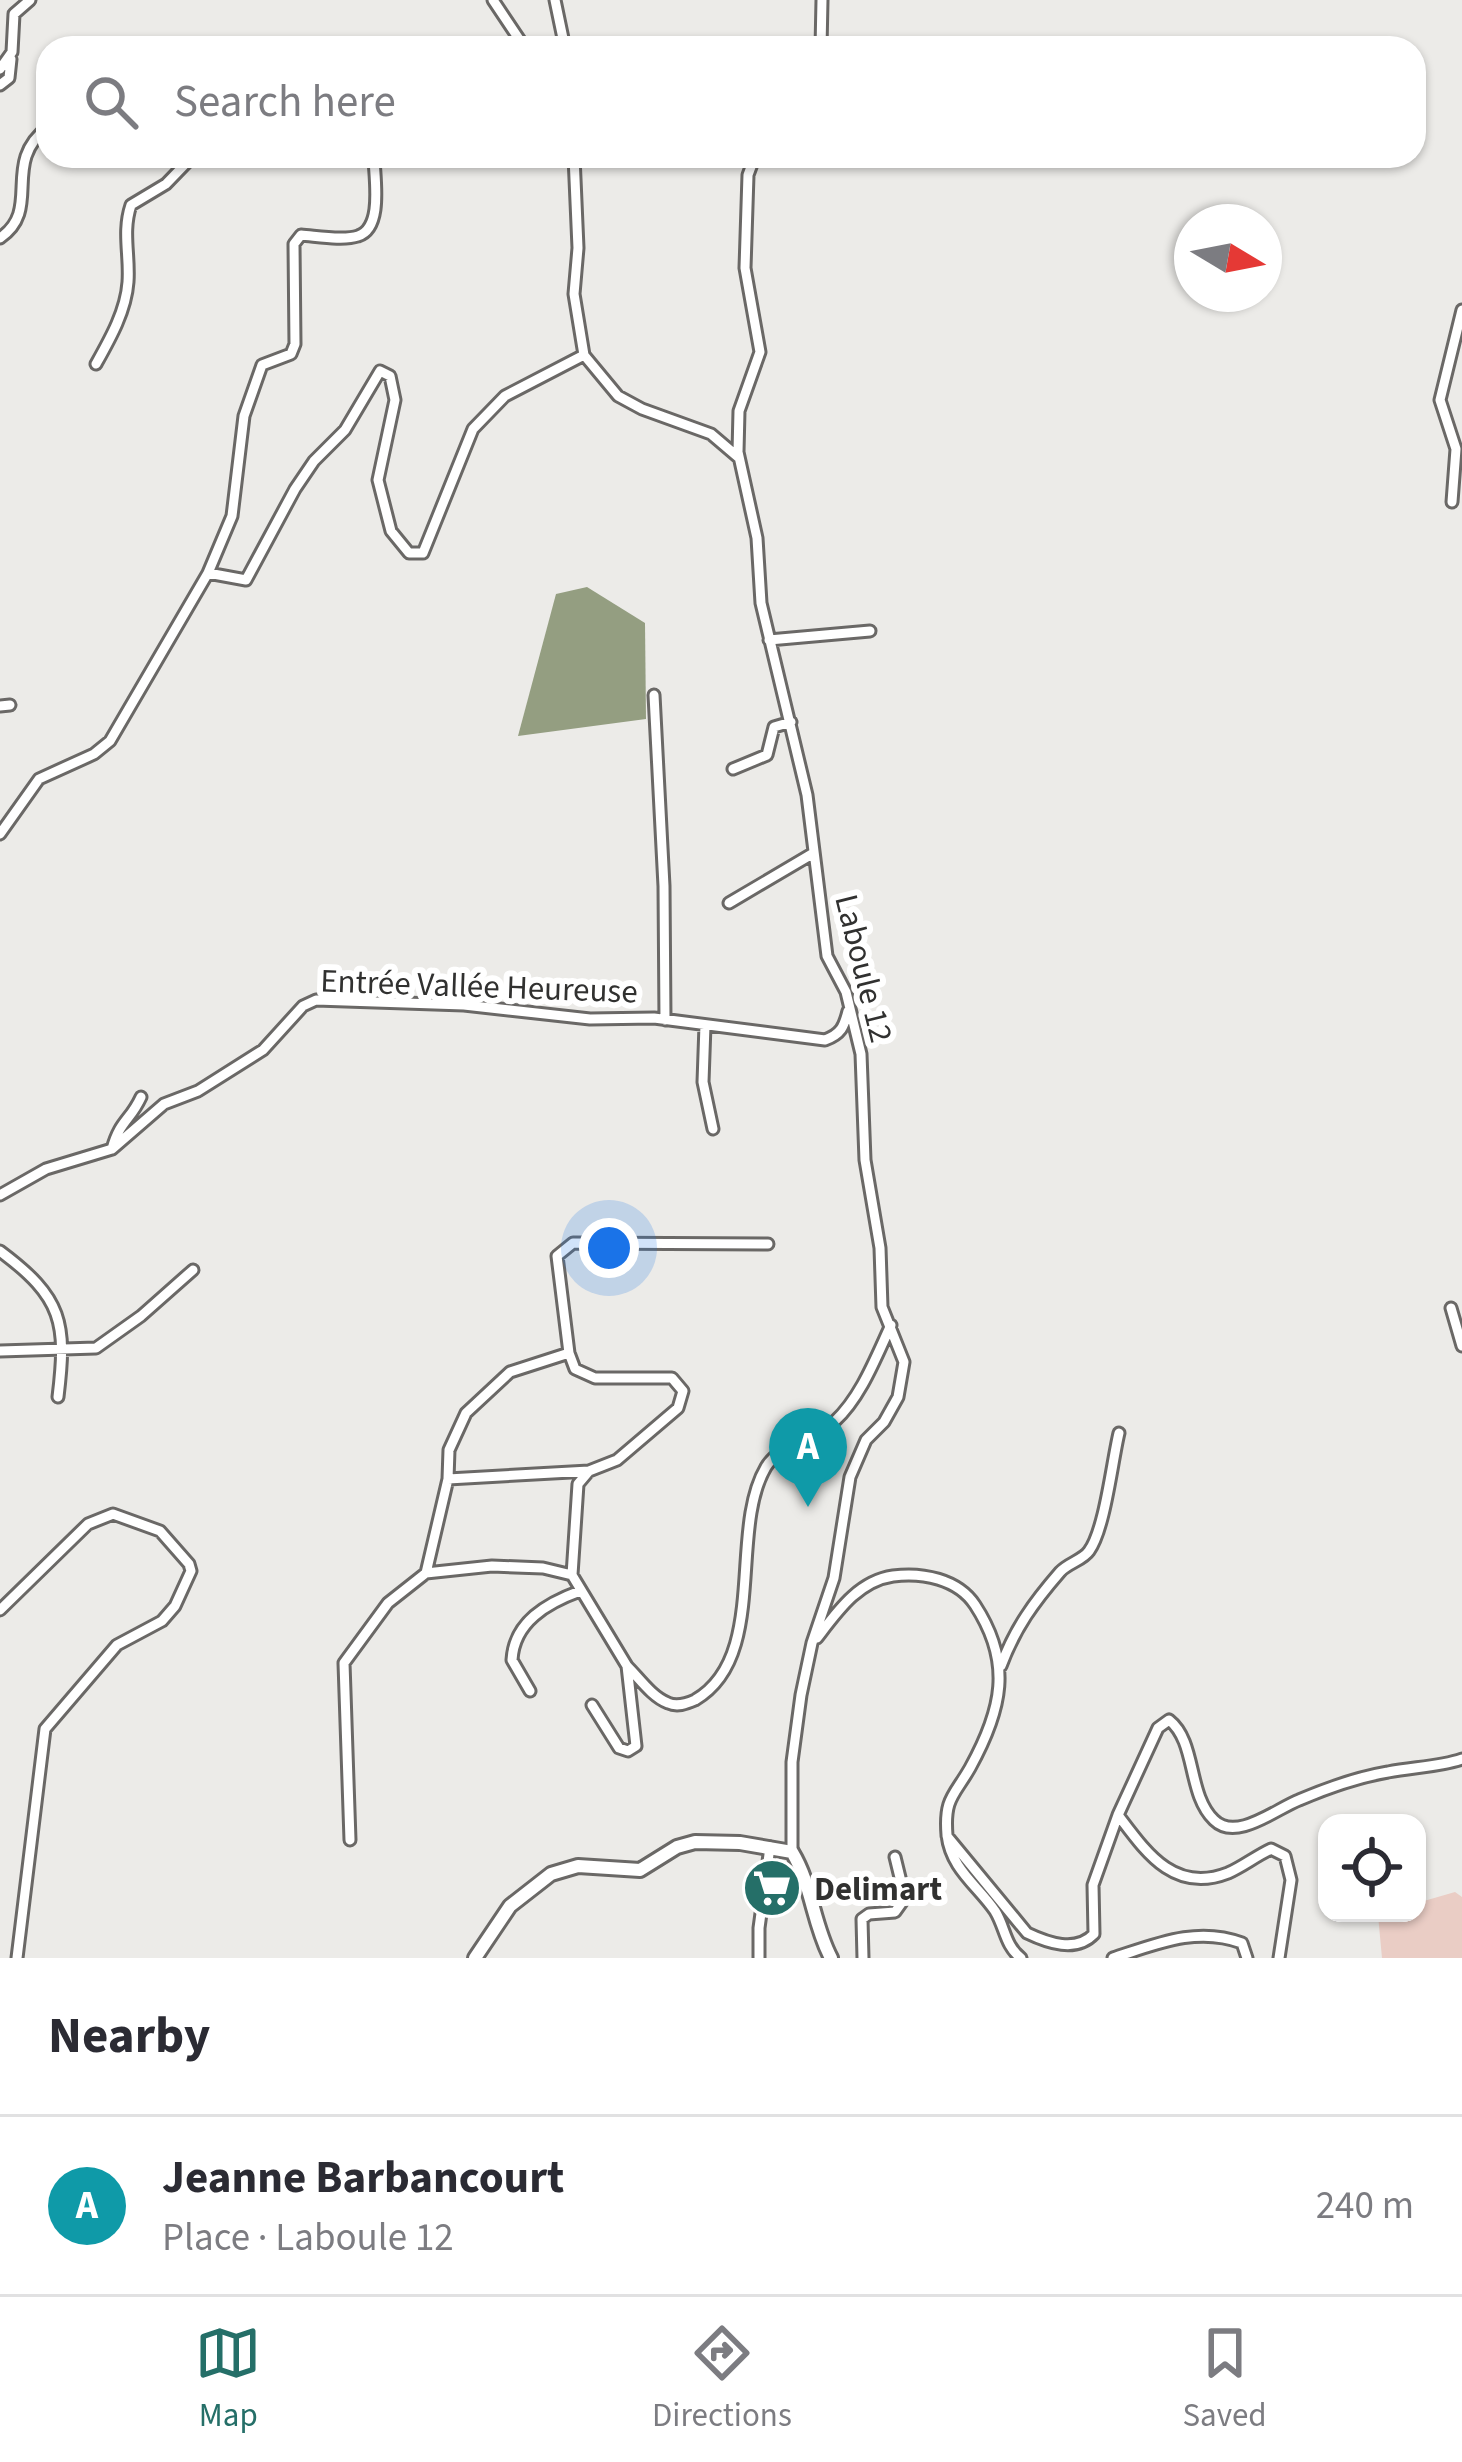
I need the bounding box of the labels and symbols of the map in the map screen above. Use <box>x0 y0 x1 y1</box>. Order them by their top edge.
north arrow <box>1174 204 1282 312</box>
street label: Laboule 12 <box>822 889 905 1047</box>
street label: Entrée Vallée Heureuse <box>319 957 638 1016</box>
your location <box>579 1218 639 1278</box>
pin: A <box>769 1408 847 1507</box>
supermarket icon: Delimart <box>741 1857 803 1919</box>
place label: Delimart <box>814 1866 942 1913</box>

